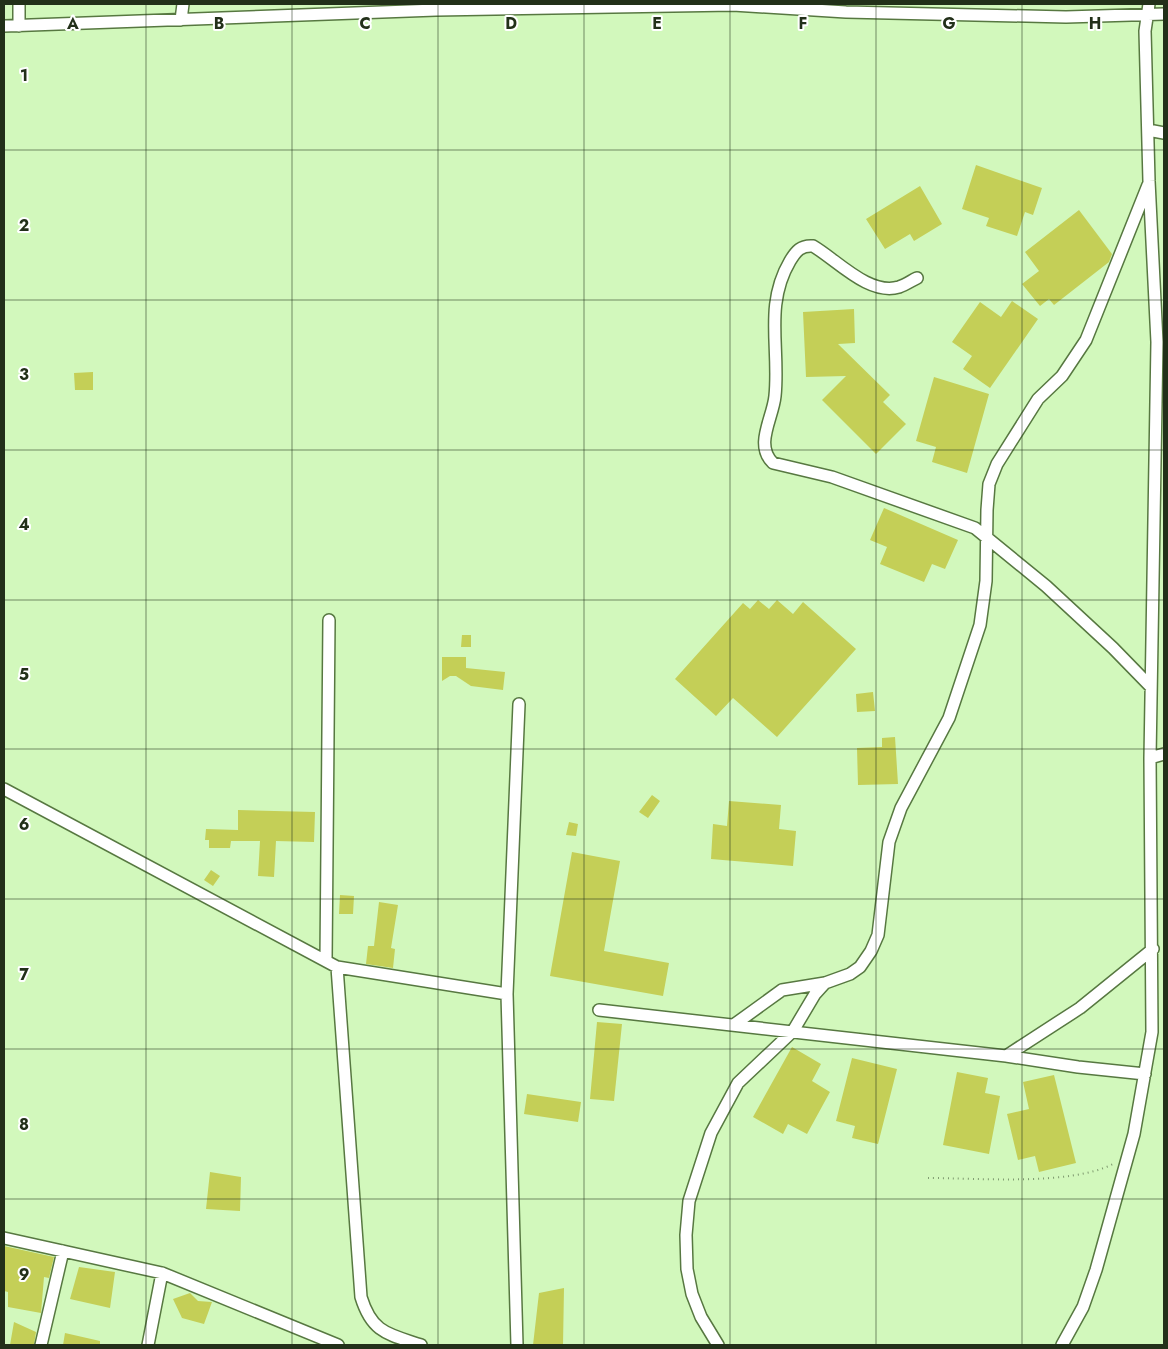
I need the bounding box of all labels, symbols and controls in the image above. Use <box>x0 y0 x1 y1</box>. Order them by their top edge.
text: A <box>66 12 79 35</box>
text: B <box>214 12 224 35</box>
text: C <box>359 12 371 35</box>
text: D <box>505 12 517 35</box>
text: E <box>652 12 662 35</box>
text: F <box>799 12 807 35</box>
text: G <box>942 12 956 35</box>
text: H <box>1089 12 1101 35</box>
text: 1 <box>20 64 28 87</box>
text: 2 <box>19 214 29 237</box>
text: 3 <box>19 363 29 386</box>
text: 4 <box>18 513 30 536</box>
text: 5 <box>19 663 29 686</box>
text: 6 <box>19 813 29 836</box>
text: 7 <box>19 963 29 986</box>
text: 8 <box>19 1113 29 1136</box>
text: 9 <box>19 1263 29 1286</box>

